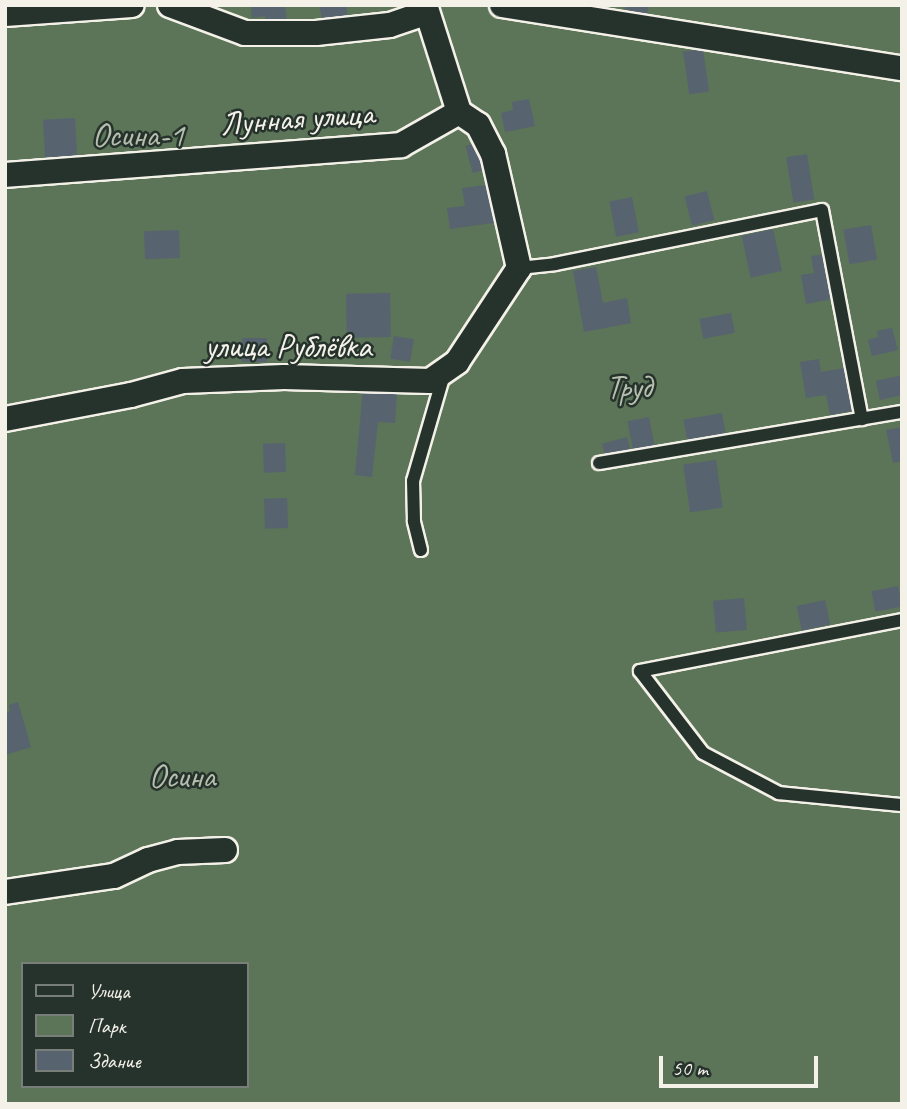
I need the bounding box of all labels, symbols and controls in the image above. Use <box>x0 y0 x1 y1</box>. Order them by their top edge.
street label: Лунная улица <box>219 94 375 144</box>
park label: Осина-1 <box>92 116 184 156</box>
street label: улица Рублёвка <box>205 327 371 367</box>
park label: Труд <box>606 368 652 408</box>
park label: Осина <box>149 757 215 797</box>
legend <box>21 962 248 1088</box>
text: Улица <box>88 978 130 1004</box>
text: Парк <box>88 1013 125 1039</box>
scale bar <box>662 1042 821 1086</box>
text: Здание <box>88 1048 141 1074</box>
text: 50 m <box>672 1055 708 1081</box>

